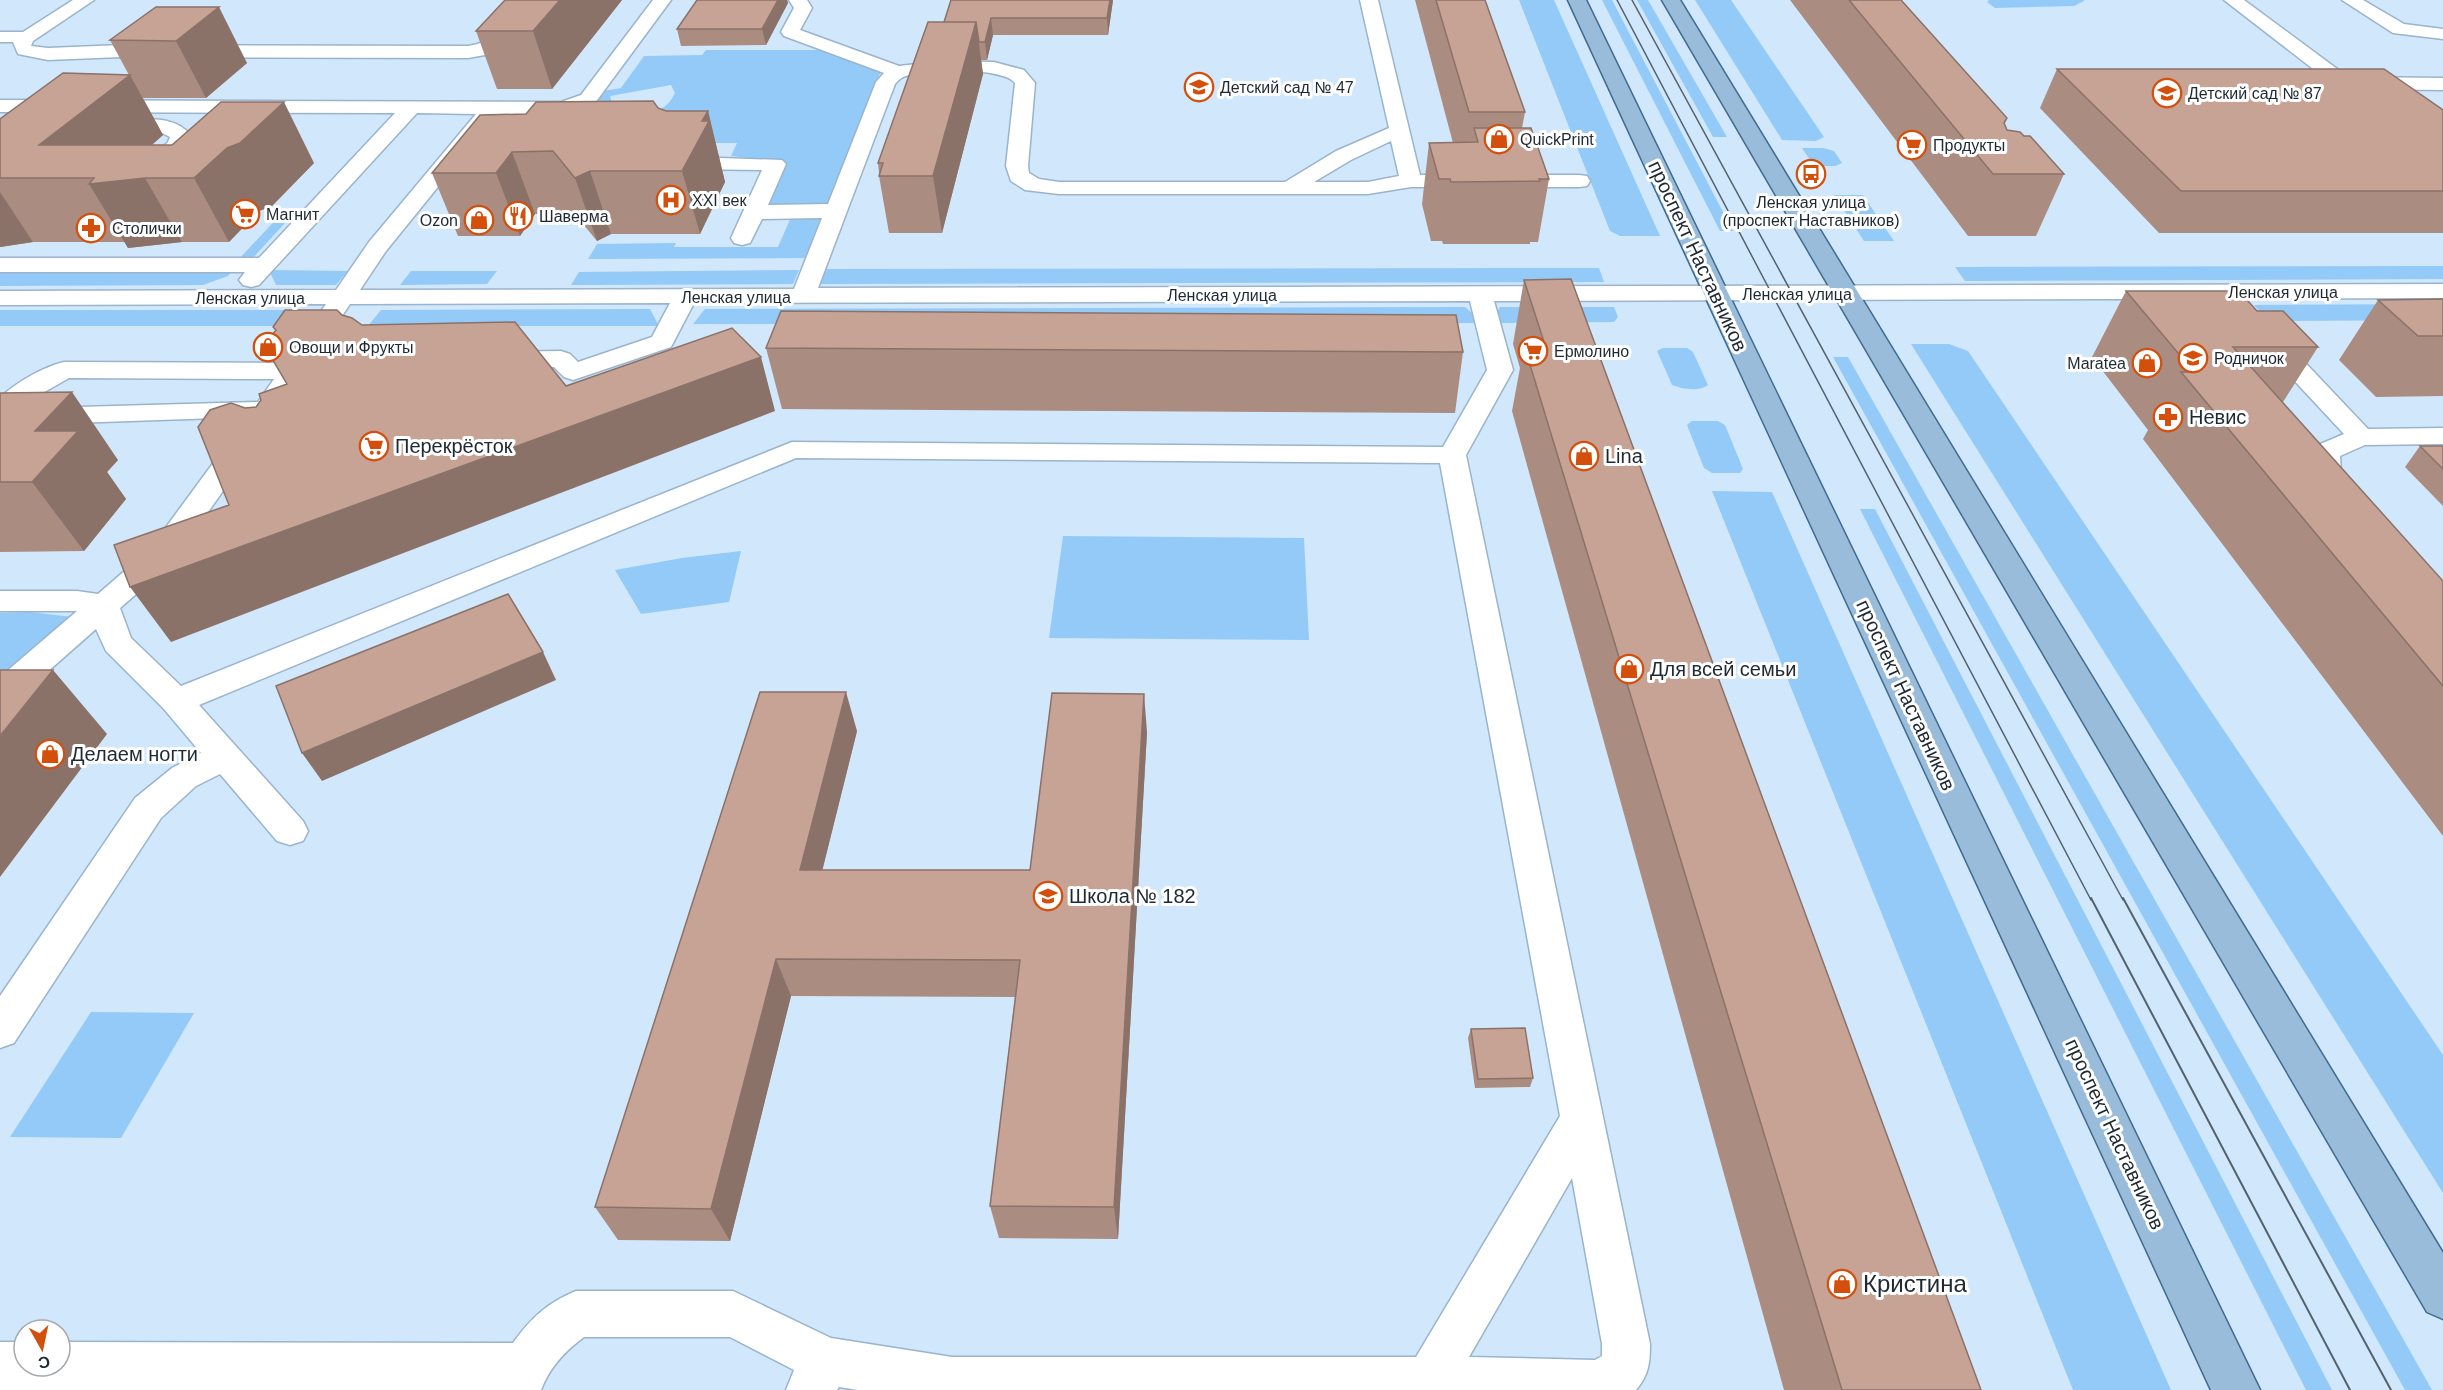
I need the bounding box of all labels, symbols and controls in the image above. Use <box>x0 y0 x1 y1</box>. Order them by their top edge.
school or university icon: Детский сад № 47 <box>1183 71 1215 103</box>
school or university icon: Детский сад № 87 <box>2151 77 2183 109</box>
place label: Детский сад № 47 <box>1220 79 1354 96</box>
place label: Детский сад № 87 <box>2188 85 2322 102</box>
shop icon: QuickPrint <box>1483 123 1515 155</box>
supermarket icon: Продукты <box>1896 129 1928 161</box>
place label: QuickPrint <box>1520 131 1594 148</box>
place label: Продукты <box>1933 137 2005 154</box>
street label: проспект Наставников <box>1644 157 1752 355</box>
bus stop icon: Ленская улица (проспект Наставников) <box>1795 158 1827 190</box>
hospital icon: XXI век <box>655 184 687 216</box>
place label: XXI век <box>692 192 747 209</box>
place label: Ленская улица (проспект Наставников) <box>1723 194 1899 229</box>
supermarket icon: Магнит <box>229 198 261 230</box>
restaurant icon: Шаверма <box>502 200 534 232</box>
shop icon: Ozon <box>463 204 495 236</box>
place label: Магнит <box>266 206 320 223</box>
place label: Шаверма <box>539 208 609 225</box>
pharmacy icon: Столички <box>75 212 107 244</box>
place label: Ozon <box>420 212 458 229</box>
place label: Столички <box>112 220 182 237</box>
street label: Ленская улица <box>2228 284 2338 301</box>
street label: Ленская улица <box>1742 286 1852 303</box>
street label: Ленская улица <box>1167 287 1277 304</box>
street label: Ленская улица <box>681 289 791 306</box>
street label: Ленская улица <box>195 290 305 307</box>
shop icon: Овощи и Фрукты <box>252 331 284 363</box>
supermarket icon: Ермолино <box>1517 335 1549 367</box>
place label: Овощи и Фрукты <box>289 339 413 356</box>
school or university icon: Родничок <box>2177 342 2209 374</box>
place label: Ермолино <box>1554 343 1629 360</box>
shop icon: Maratea <box>2131 347 2163 379</box>
place label: Родничок <box>2214 350 2285 367</box>
place label: Maratea <box>2067 355 2126 372</box>
pharmacy icon: Невис <box>2152 401 2184 433</box>
place label: Невис <box>2189 406 2246 428</box>
supermarket icon: Перекрёсток <box>358 430 390 462</box>
place label: Перекрёсток <box>395 435 513 457</box>
shop icon: Lina <box>1568 440 1600 472</box>
place label: Lina <box>1605 445 1644 467</box>
street label: проспект Наставников <box>1852 596 1960 794</box>
shop icon: Для всей семьи <box>1613 653 1645 685</box>
place label: Для всей семьи <box>1650 658 1796 680</box>
shop icon: Делаем ногти <box>34 738 66 770</box>
place label: Делаем ногти <box>71 743 198 765</box>
school or university icon: Школа № 182 <box>1032 880 1064 912</box>
place label: Школа № 182 <box>1069 885 1196 907</box>
street label: проспект Наставников <box>2061 1035 2169 1233</box>
shop icon: Кристина <box>1826 1268 1858 1300</box>
place label: Кристина <box>1863 1270 1967 1297</box>
north arrow <box>12 1318 72 1378</box>
text: С <box>37 1353 51 1372</box>

